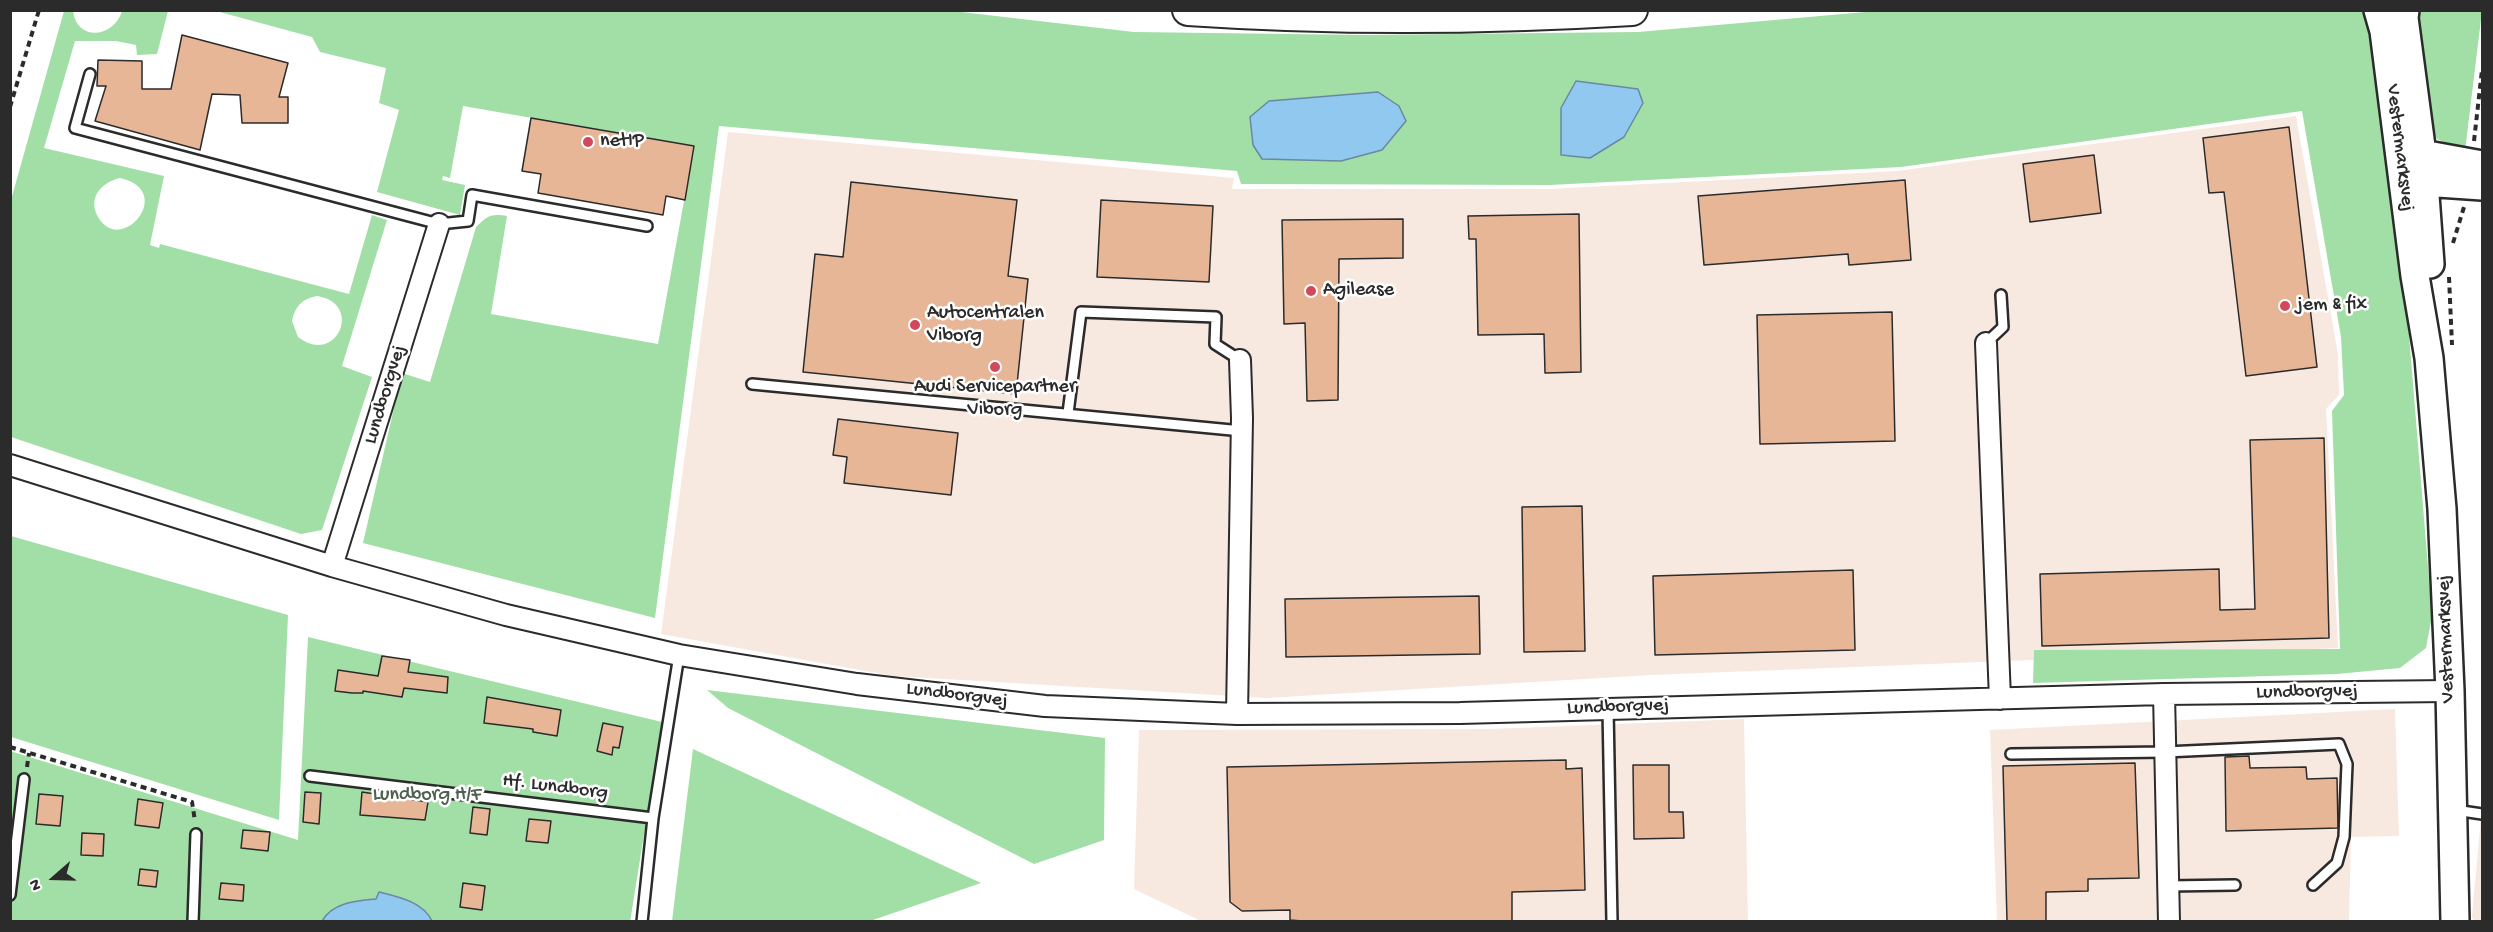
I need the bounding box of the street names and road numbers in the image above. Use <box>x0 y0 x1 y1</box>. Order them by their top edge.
street label: Vestermarksvej <box>2379 83 2419 213</box>
street label: Lundborgvej <box>360 343 412 447</box>
street label: Vestermarksvej <box>2433 575 2461 703</box>
street label: Lundborgvej <box>905 678 1009 714</box>
street label: Lundborgvej <box>2256 680 2358 706</box>
street label: Lundborgvej <box>1566 694 1670 722</box>
street label: Hf. Lundborg <box>501 770 609 806</box>

